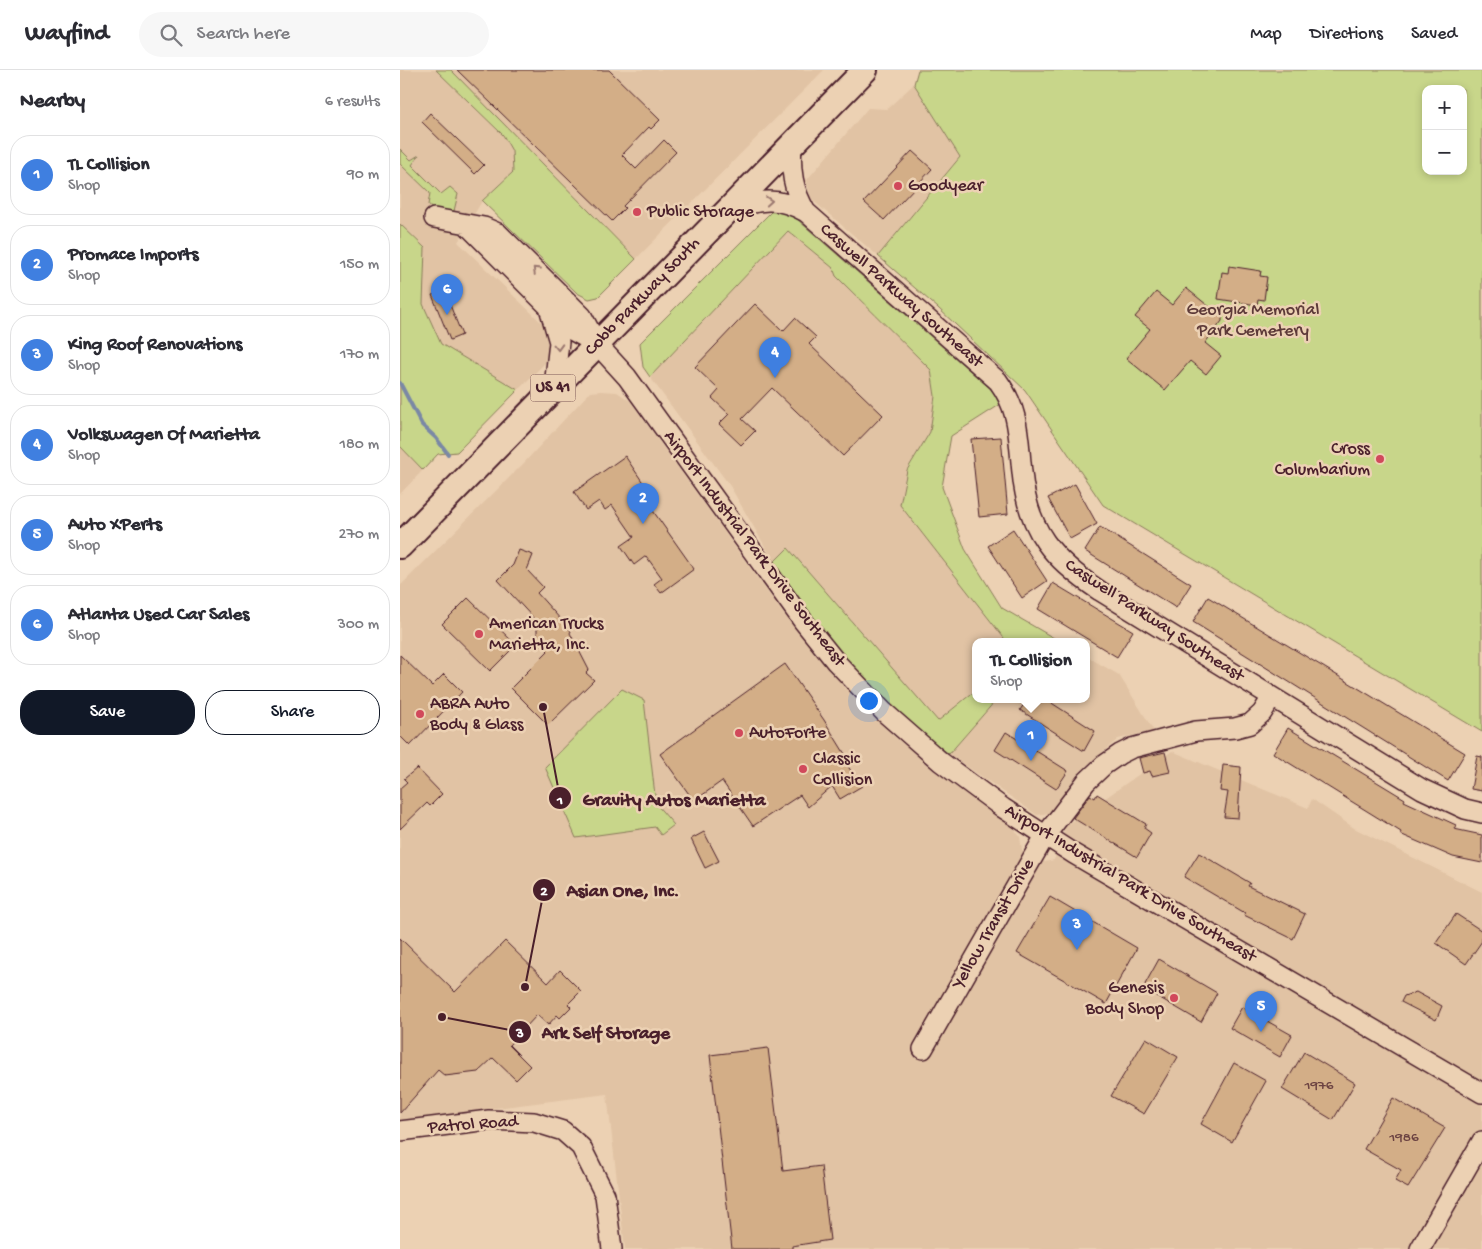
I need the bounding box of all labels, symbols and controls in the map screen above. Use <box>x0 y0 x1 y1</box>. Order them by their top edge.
search box <box>139 12 489 57</box>
text: Wayfind <box>25 20 109 49</box>
icon: search <box>157 21 185 49</box>
text: Search here <box>197 23 290 46</box>
text: Map <box>1250 24 1282 45</box>
text: Directions <box>1310 24 1383 45</box>
text: Saved <box>1411 24 1457 45</box>
map controls <box>1422 85 1467 175</box>
button: + <box>1422 85 1467 130</box>
text: Nearby <box>20 90 85 115</box>
text: 6 results <box>325 93 380 112</box>
button: − <box>1422 130 1467 175</box>
text: TL Collision <box>68 154 149 177</box>
text: 1 <box>34 166 40 185</box>
text: 90 m <box>347 166 379 185</box>
place label: Goodyear <box>908 176 985 197</box>
text: Shop <box>68 177 100 196</box>
marker: Goodyear <box>892 180 904 192</box>
one-way arrow <box>765 196 773 207</box>
place label: Public Storage <box>646 202 755 223</box>
marker: Public Storage <box>631 206 643 218</box>
street label: Caswell Parkway Southeast <box>815 219 988 374</box>
street label: Cobb Parkway South <box>581 233 705 361</box>
text: Promace Imports <box>68 244 199 267</box>
text: 2 <box>33 256 41 275</box>
text: 150 m <box>340 256 379 275</box>
text: Shop <box>68 267 100 286</box>
one-way arrow <box>532 267 541 276</box>
pin: 6 <box>431 274 463 315</box>
park label: Georgia Memorial Park Cemetery <box>1187 300 1319 342</box>
text: King Roof Renovations <box>68 334 242 357</box>
pin: 4 <box>759 337 791 378</box>
one-way arrow <box>553 343 564 351</box>
text: 3 <box>33 346 41 365</box>
text: 170 m <box>340 346 379 365</box>
text: Shop <box>68 357 100 376</box>
road number: US 41 <box>530 374 576 402</box>
text: Volkswagen Of Marietta <box>68 424 260 447</box>
street label: Airport Industrial Park Drive Southeast <box>658 427 851 672</box>
text: 4 <box>33 436 41 455</box>
text: 180 m <box>340 436 379 455</box>
place label: Cross Columbarium <box>1275 439 1371 481</box>
text: Shop <box>68 447 100 466</box>
marker: Cross Columbarium <box>1374 453 1386 465</box>
pin: 2 <box>627 483 659 524</box>
text: Auto XPerts <box>68 514 162 537</box>
text: 5 <box>33 526 41 545</box>
text: 270 m <box>339 526 379 545</box>
text: Shop <box>68 537 100 556</box>
street label: Caswell Parkway Southeast <box>1060 555 1249 688</box>
text: Atlanta Used Car Sales <box>68 604 249 627</box>
place label: American Trucks Marietta, Inc. <box>489 614 605 656</box>
text: 6 <box>33 616 41 635</box>
text: 300 m <box>337 616 379 635</box>
text: Shop <box>68 627 100 646</box>
marker: American Trucks Marietta, Inc. <box>473 628 485 640</box>
popup <box>972 638 1090 703</box>
text: TL Collision <box>990 650 1072 673</box>
text: Shop <box>990 673 1022 692</box>
your location <box>856 688 882 714</box>
button: Save <box>20 690 195 735</box>
button: Share <box>205 690 380 735</box>
place label: ABRA Auto Body & Glass <box>429 694 525 736</box>
marker: ABRA Auto Body & Glass <box>414 708 426 720</box>
pin: 1 <box>1015 720 1047 761</box>
place label: AutoForte <box>749 723 827 744</box>
marker: AutoForte <box>733 727 745 739</box>
place label: Classic Collision <box>813 749 873 791</box>
marker: Classic Collision <box>797 763 809 775</box>
callout: Gravity Autos Marietta <box>547 781 775 815</box>
text: Gravity Autos Marietta <box>582 790 767 813</box>
text: 1 <box>556 792 563 810</box>
street label: Airport Industrial Park Drive Southeast <box>1000 800 1261 969</box>
street label: Yellow Transit Drive <box>947 855 1040 994</box>
callout: Asian One, Inc. <box>531 873 689 907</box>
text: Asian One, Inc. <box>565 881 680 904</box>
text: 2 <box>540 883 548 901</box>
pin: 3 <box>1061 909 1093 950</box>
place label: Genesis Body Shop <box>1085 978 1165 1020</box>
pin: 5 <box>1245 991 1277 1032</box>
marker: Genesis Body Shop <box>1168 992 1180 1004</box>
callout: Ark Self Storage <box>507 1015 680 1049</box>
text: Ark Self Storage <box>541 1023 671 1046</box>
text: 3 <box>515 1025 524 1043</box>
house number: 1976 <box>1304 1077 1334 1095</box>
street label: Patrol Road <box>426 1111 520 1139</box>
house number: 1986 <box>1388 1129 1419 1147</box>

